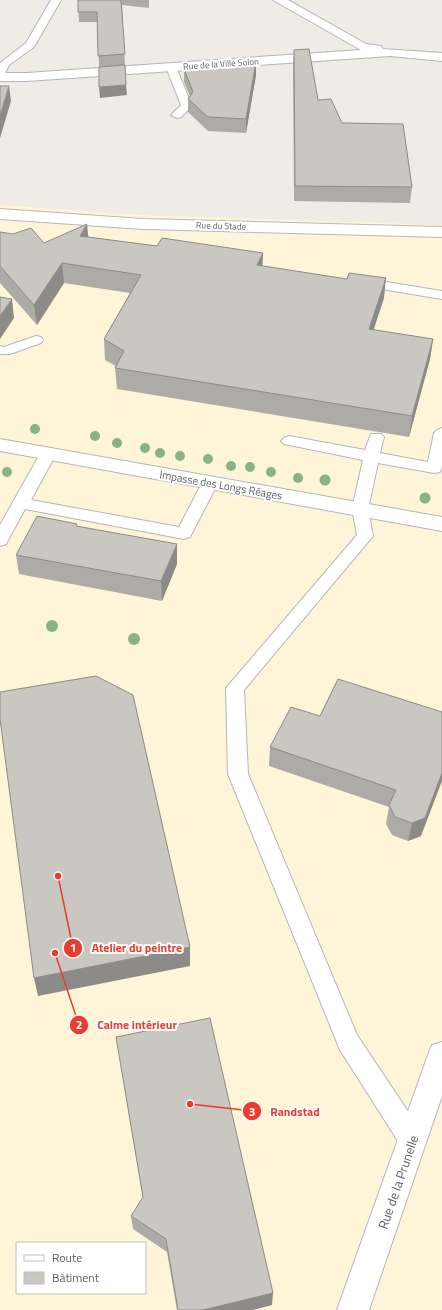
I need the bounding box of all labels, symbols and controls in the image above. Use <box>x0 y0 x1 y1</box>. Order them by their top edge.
street label: Rue de la Ville Solon <box>183 54 259 73</box>
street label: Rue du Stade <box>196 218 247 233</box>
street label: Impasse des Longs Réages <box>158 466 284 504</box>
callout: Atelier du peintre <box>63 936 190 960</box>
text: 1 <box>70 938 76 957</box>
text: Atelier du peintre <box>92 938 182 957</box>
callout: Calme intérieur <box>69 1013 185 1037</box>
text: 2 <box>76 1015 82 1034</box>
text: Calme intérieur <box>97 1015 177 1034</box>
callout: Randstad <box>242 1099 328 1123</box>
text: 3 <box>249 1102 255 1121</box>
text: Randstad <box>270 1102 320 1121</box>
street label: Rue de la Prunelle <box>373 1132 423 1232</box>
legend <box>16 1242 146 1294</box>
text: Route <box>52 1248 82 1267</box>
text: Bâtiment <box>52 1268 100 1287</box>

